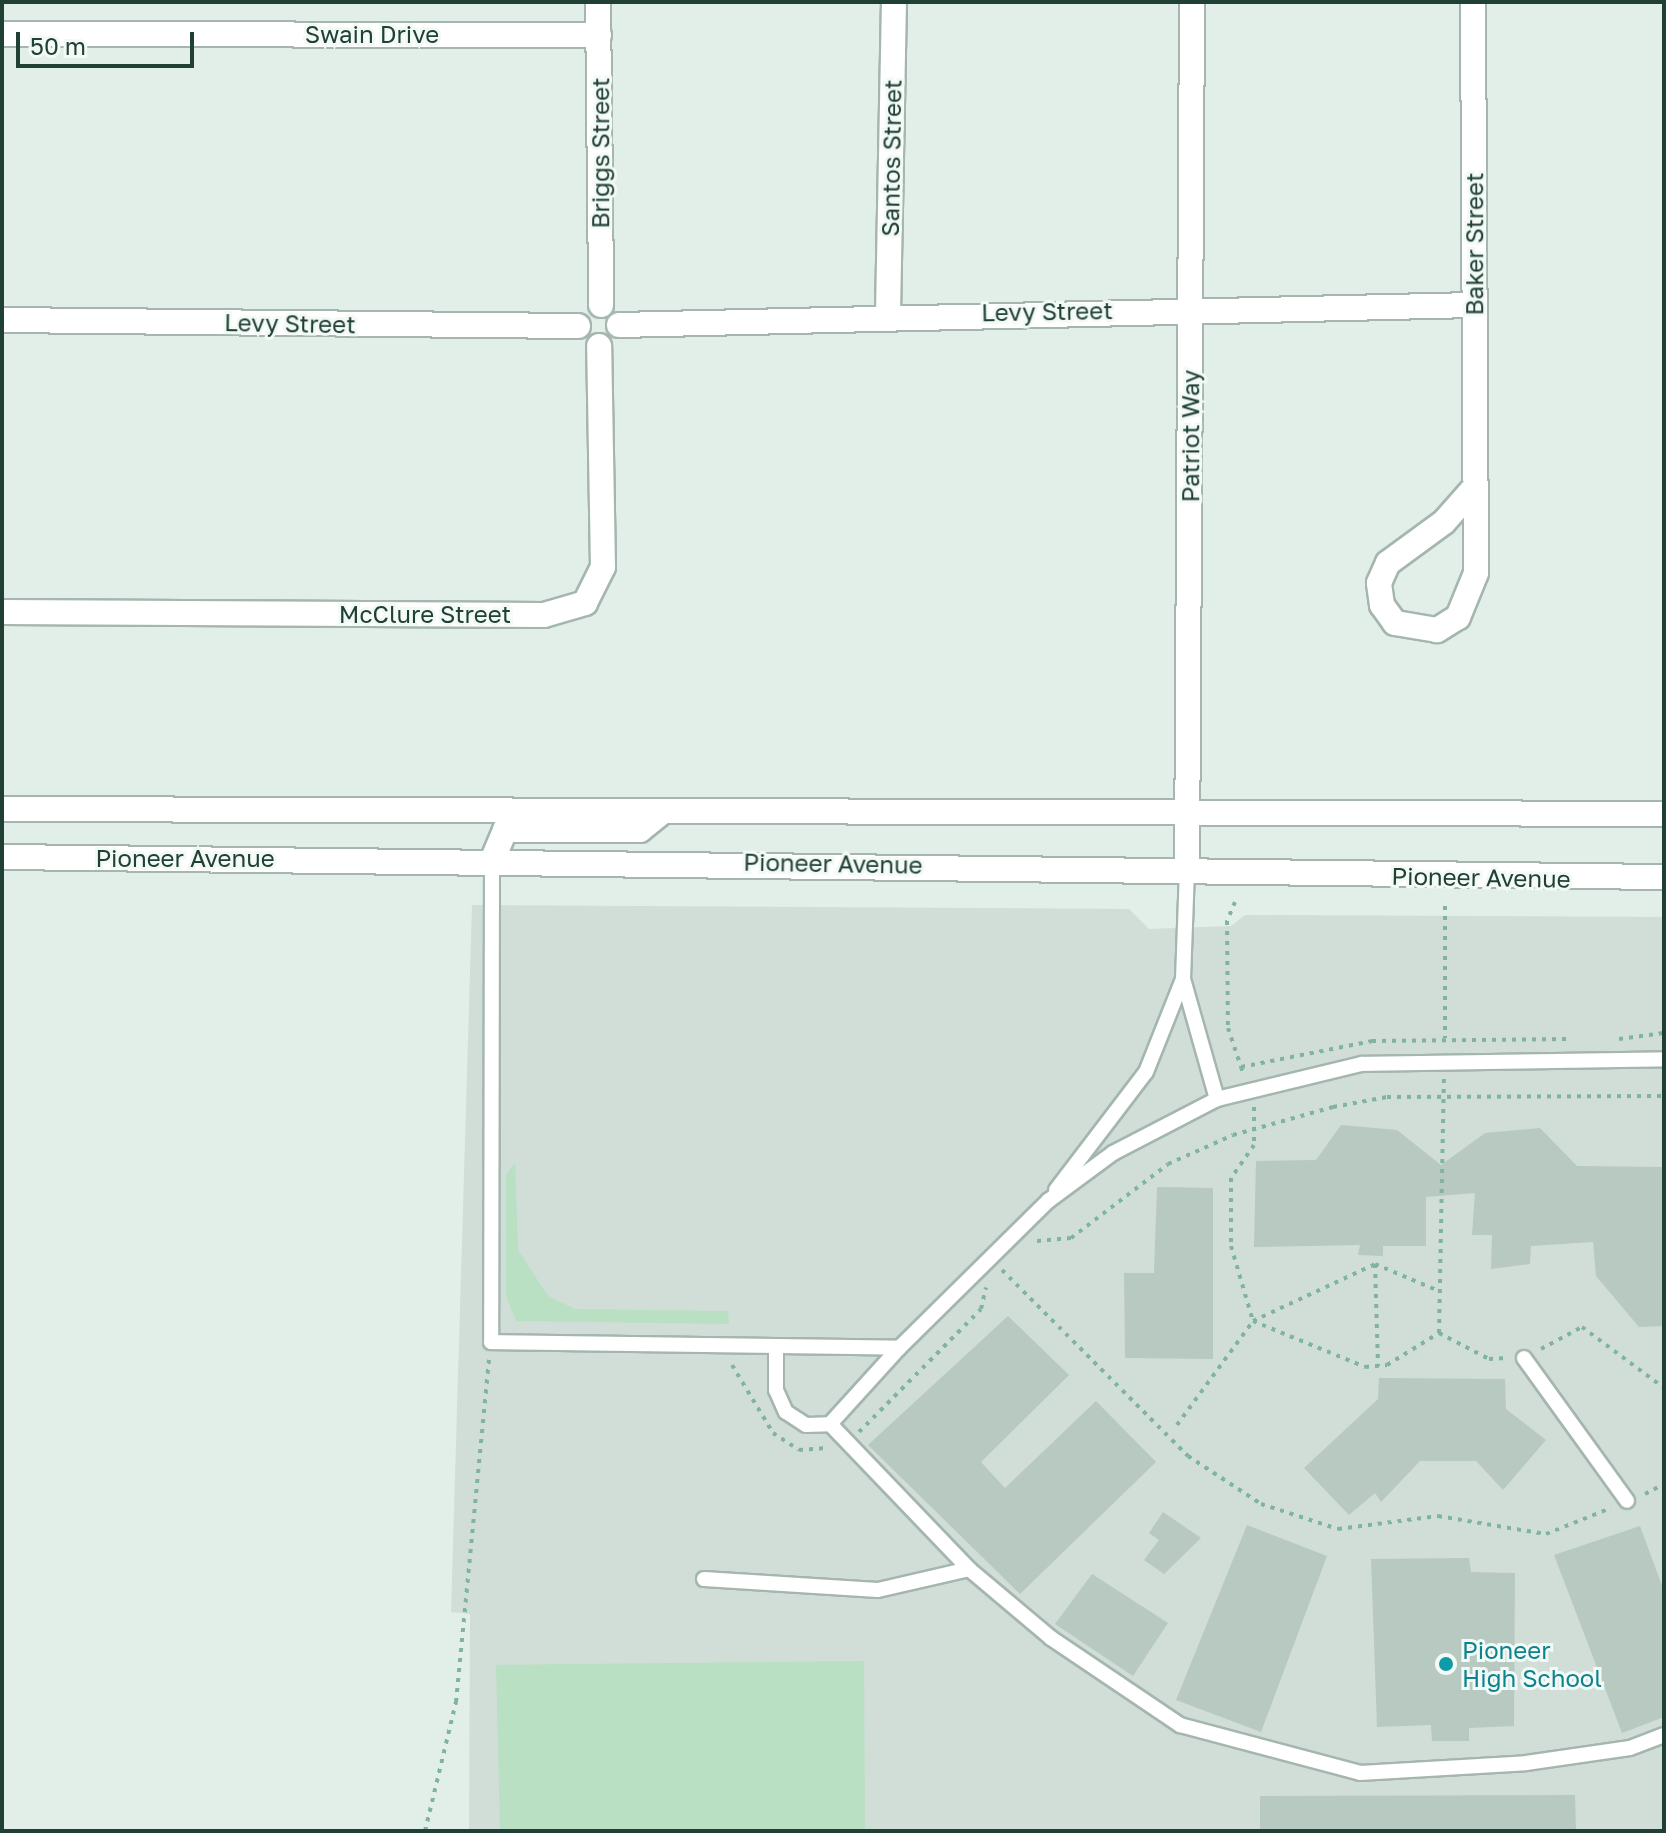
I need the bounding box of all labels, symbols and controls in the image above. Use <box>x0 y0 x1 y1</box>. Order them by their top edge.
scale bar <box>20 16 198 66</box>
street label: Swain Drive <box>305 20 439 48</box>
text: 50 m <box>30 31 86 60</box>
street label: Briggs Street <box>586 77 614 229</box>
street label: Santos Street <box>875 79 907 237</box>
street label: Baker Street <box>1460 172 1488 316</box>
street label: Levy Street <box>981 295 1113 327</box>
street label: Levy Street <box>224 307 356 339</box>
street label: Patriot Way <box>1176 370 1204 502</box>
street label: McClure Street <box>339 600 511 628</box>
street label: Pioneer Avenue <box>95 844 275 872</box>
street label: Pioneer Avenue <box>743 847 923 879</box>
street label: Pioneer Avenue <box>1391 861 1571 893</box>
place label: Pioneer High School <box>1462 1636 1602 1692</box>
marker: Pioneer High School <box>1437 1655 1455 1673</box>

